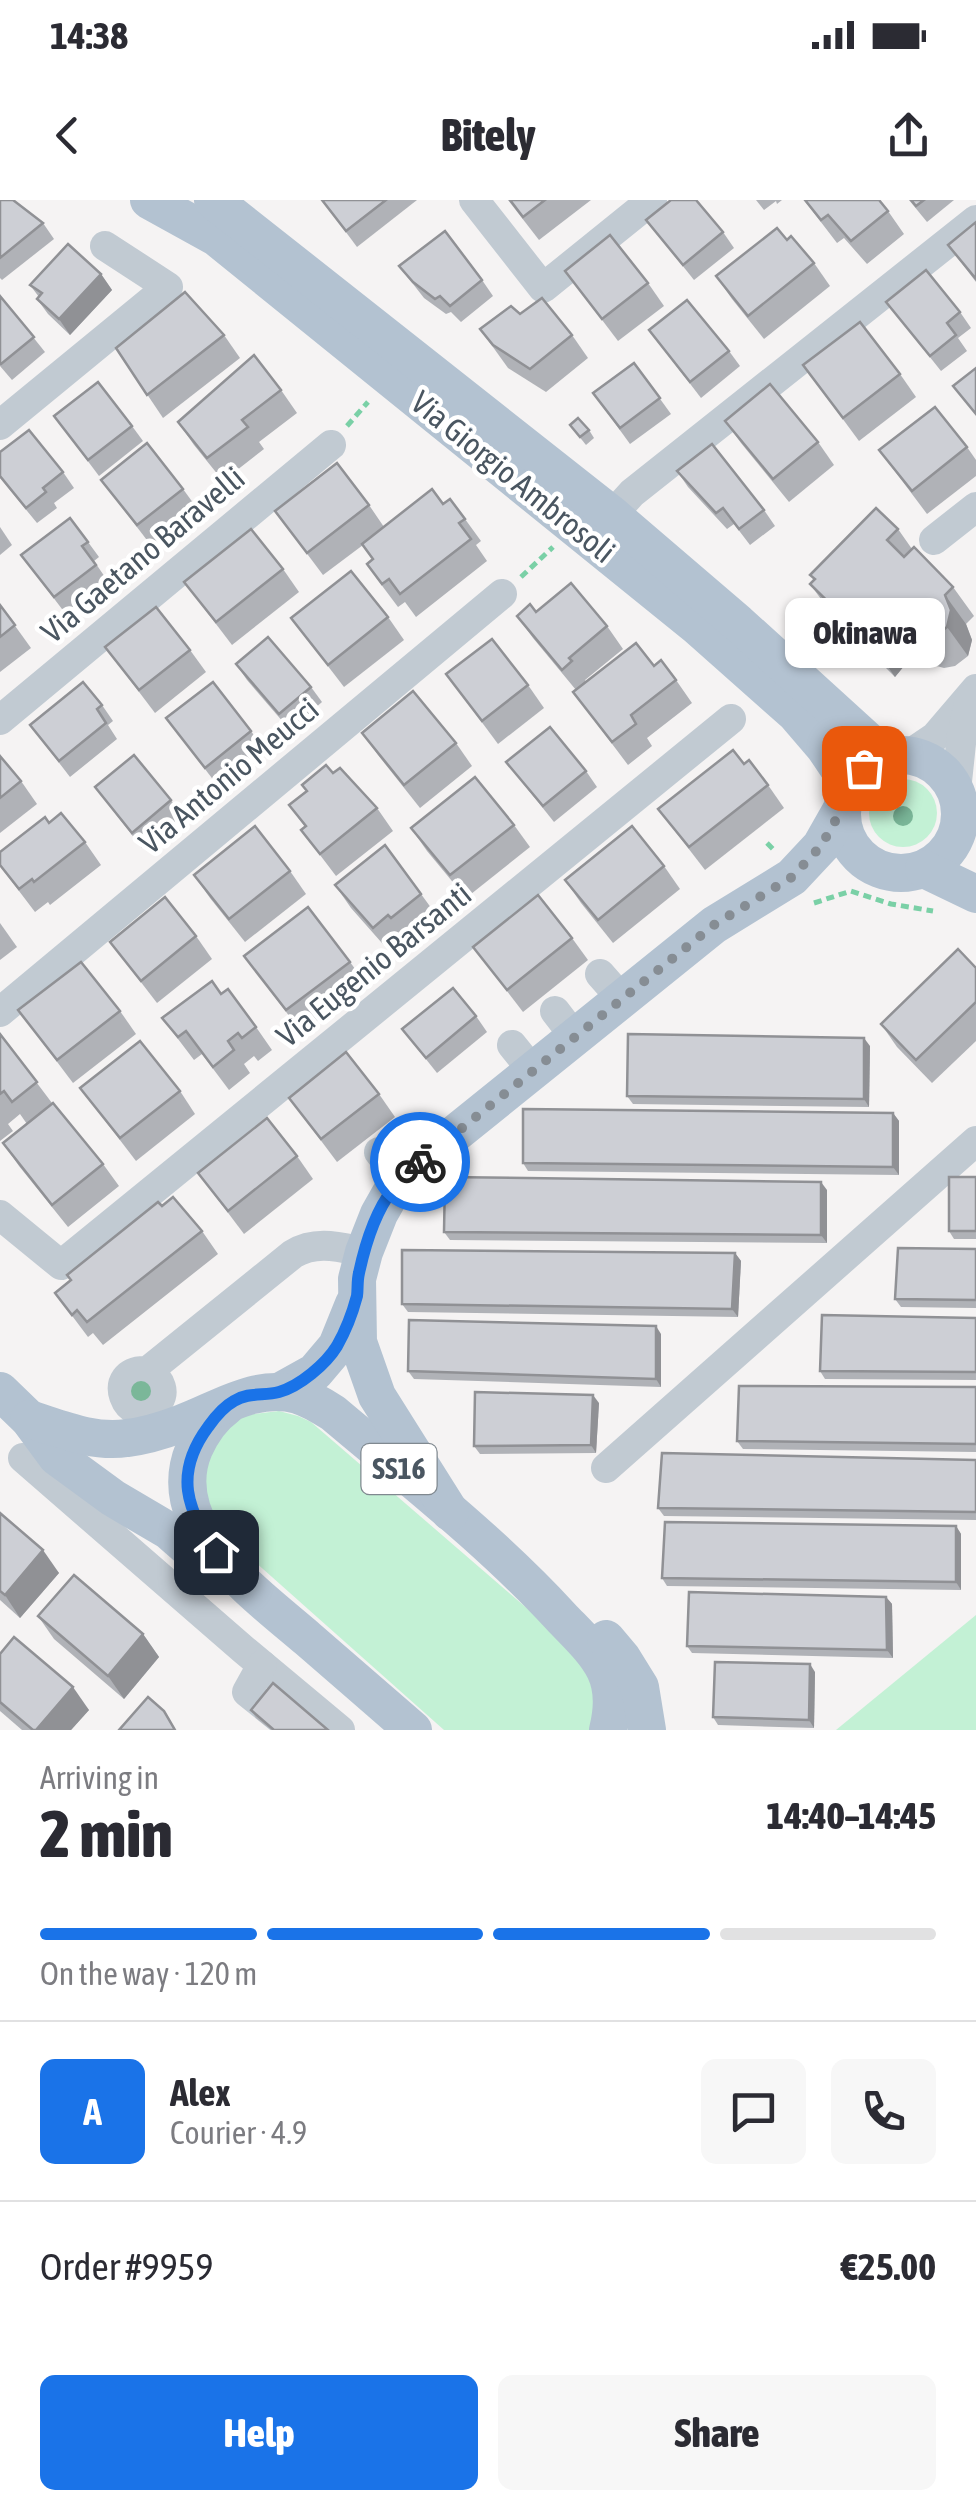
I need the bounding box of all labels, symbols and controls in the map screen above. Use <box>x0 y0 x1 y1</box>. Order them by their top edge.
text: 14:38 <box>50 14 128 57</box>
icon: back <box>40 108 95 163</box>
icon: share <box>881 108 936 163</box>
text: Bitely <box>441 109 535 161</box>
street label: Via Giorgio Ambrosoli <box>404 383 623 570</box>
street label: Via Gaetano Baravelli <box>34 459 252 650</box>
callout: Okinawa <box>784 598 944 668</box>
text: Okinawa <box>813 614 917 651</box>
street label: Via Antonio Meucci <box>132 690 326 861</box>
pin <box>822 726 907 811</box>
icon: bag <box>837 741 892 796</box>
street label: Via Eugenio Barsanti <box>269 875 478 1054</box>
courier <box>370 1112 470 1212</box>
icon: bike <box>393 1135 448 1190</box>
road number: SS16 <box>362 1444 436 1494</box>
pin <box>174 1510 259 1595</box>
icon: home <box>189 1525 244 1580</box>
text: Arriving in <box>40 1759 159 1796</box>
text: 14:40–14:45 <box>766 1794 936 1837</box>
text: 2 min <box>40 1796 173 1871</box>
text: On the way · 120 m <box>40 1955 257 1992</box>
button: chat <box>701 2059 806 2164</box>
button: phone <box>831 2059 936 2164</box>
text: Alex <box>170 2071 231 2114</box>
text: A <box>83 2090 102 2133</box>
text: Courier · 4.9 <box>170 2114 307 2151</box>
text: Order #9959 <box>40 2245 213 2288</box>
text: €25.00 <box>841 2245 936 2288</box>
button: Help <box>40 2375 478 2490</box>
button: Share <box>498 2375 936 2490</box>

